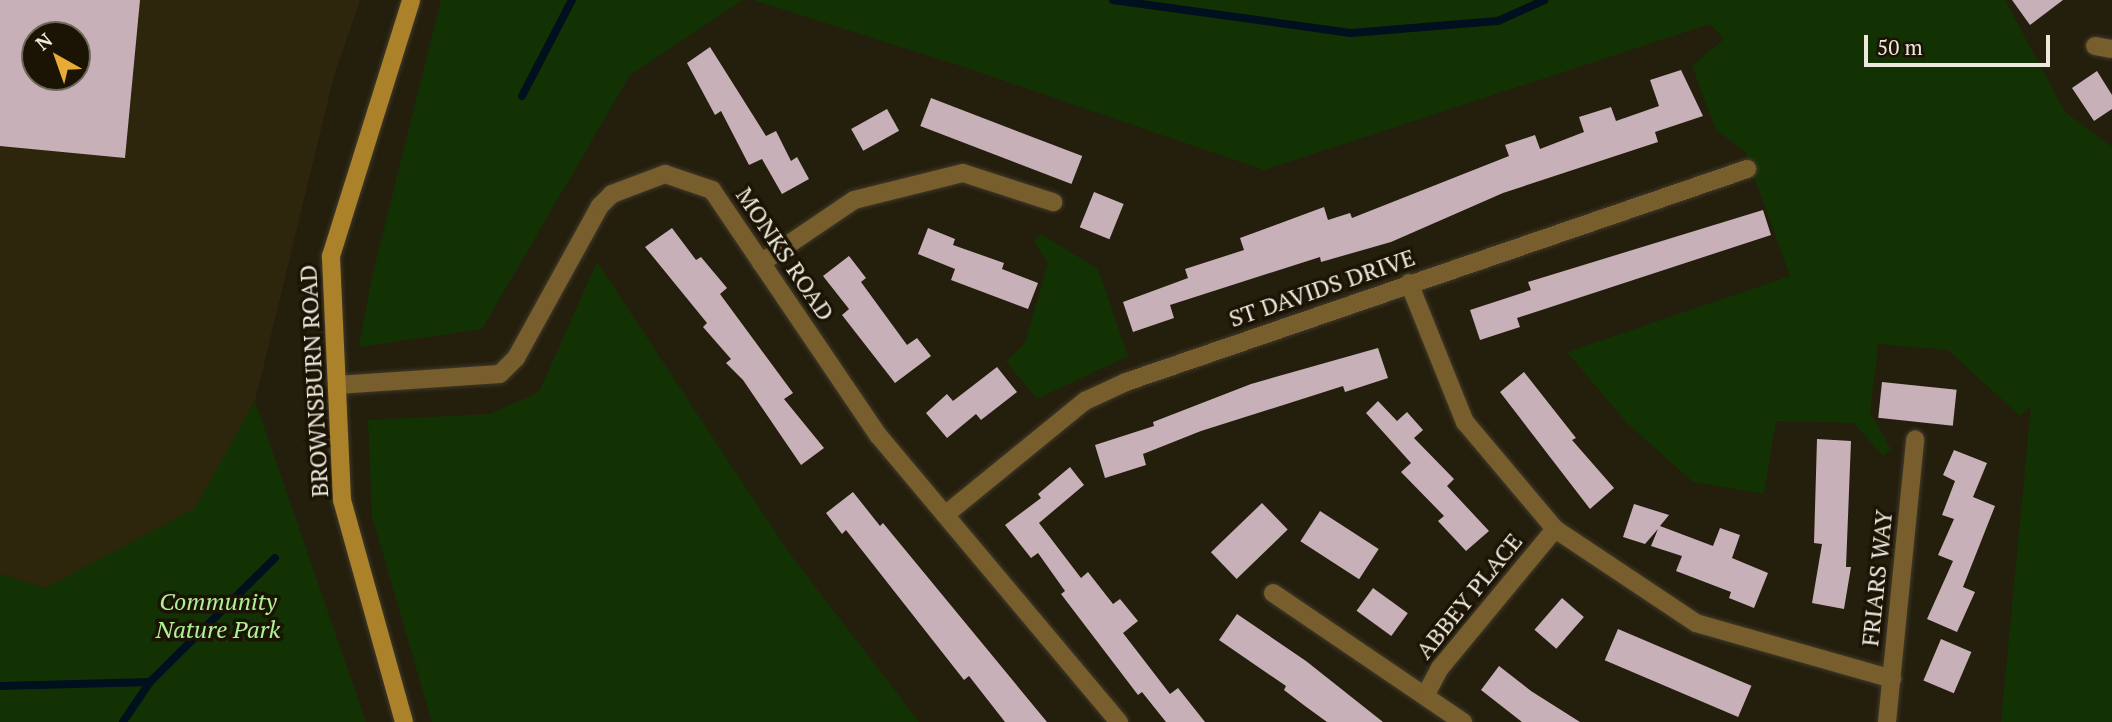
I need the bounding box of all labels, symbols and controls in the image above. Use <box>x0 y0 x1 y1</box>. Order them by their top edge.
north arrow <box>21 21 91 91</box>
scale bar <box>1867 21 2052 65</box>
text: N <box>30 27 57 55</box>
text: 50 m <box>1877 33 1923 61</box>
street label: MONKS ROAD <box>730 182 840 326</box>
street label: ST DAVIDS DRIVE <box>1225 243 1419 333</box>
street label: BROWNSBURN ROAD <box>294 264 334 498</box>
street label: FRIARS WAY <box>1856 508 1898 648</box>
street label: ABBEY PLACE <box>1410 527 1528 665</box>
park label: Community Nature Park <box>156 588 280 644</box>

